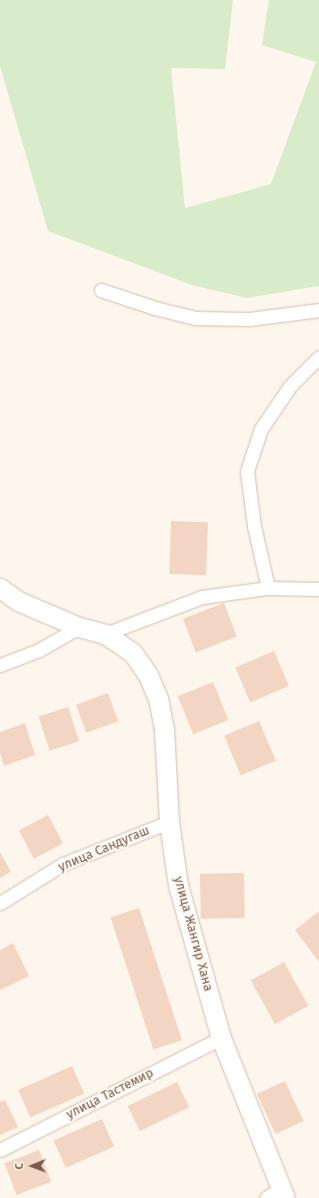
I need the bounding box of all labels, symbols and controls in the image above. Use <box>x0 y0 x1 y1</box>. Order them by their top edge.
street label: улица Сандугаш <box>56 823 152 875</box>
street label: улица Жангир Хана <box>170 875 216 993</box>
street label: улица Тастемир <box>64 1065 156 1123</box>
north arrow <box>12 1146 52 1186</box>
text: С <box>13 1163 26 1170</box>

